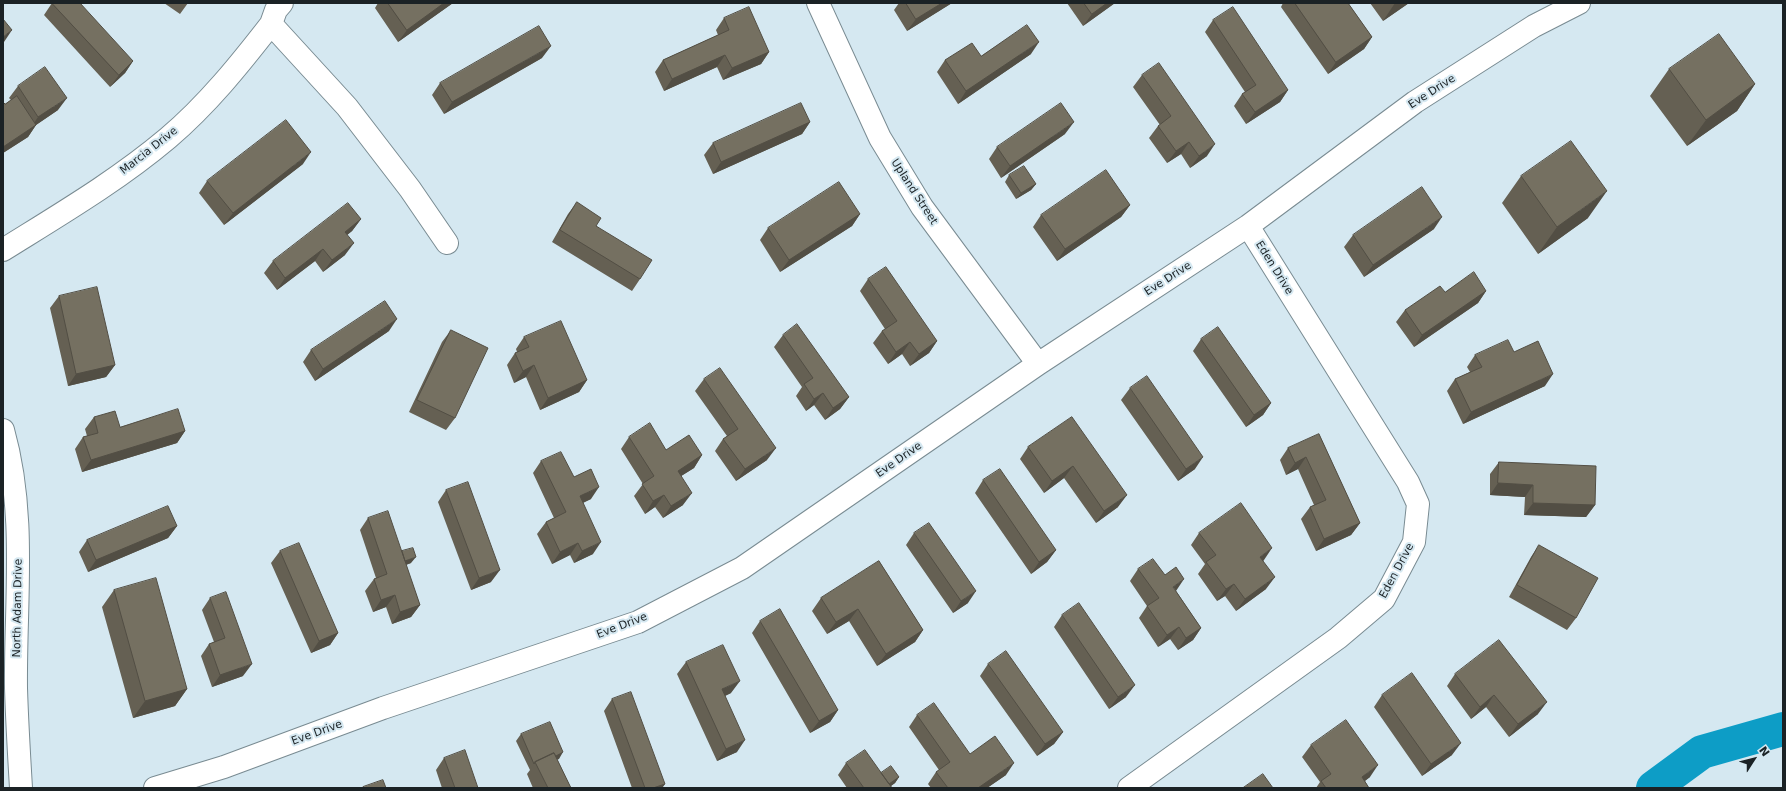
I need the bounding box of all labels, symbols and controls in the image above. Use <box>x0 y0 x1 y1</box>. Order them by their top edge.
street label: Eve Drive <box>1406 72 1458 112</box>
street label: Marcia Drive <box>118 125 180 177</box>
street label: Upland Street <box>888 157 940 227</box>
street label: Eden Drive <box>1252 239 1296 297</box>
street label: Eve Drive <box>1142 259 1194 299</box>
street label: Eve Drive <box>873 439 925 481</box>
street label: Eden Drive <box>1377 541 1417 601</box>
street label: North Adam Drive <box>11 558 25 658</box>
street label: Eve Drive <box>595 610 649 642</box>
street label: Eve Drive <box>290 718 344 748</box>
north arrow <box>1734 739 1774 779</box>
text: N <box>1756 744 1772 759</box>

